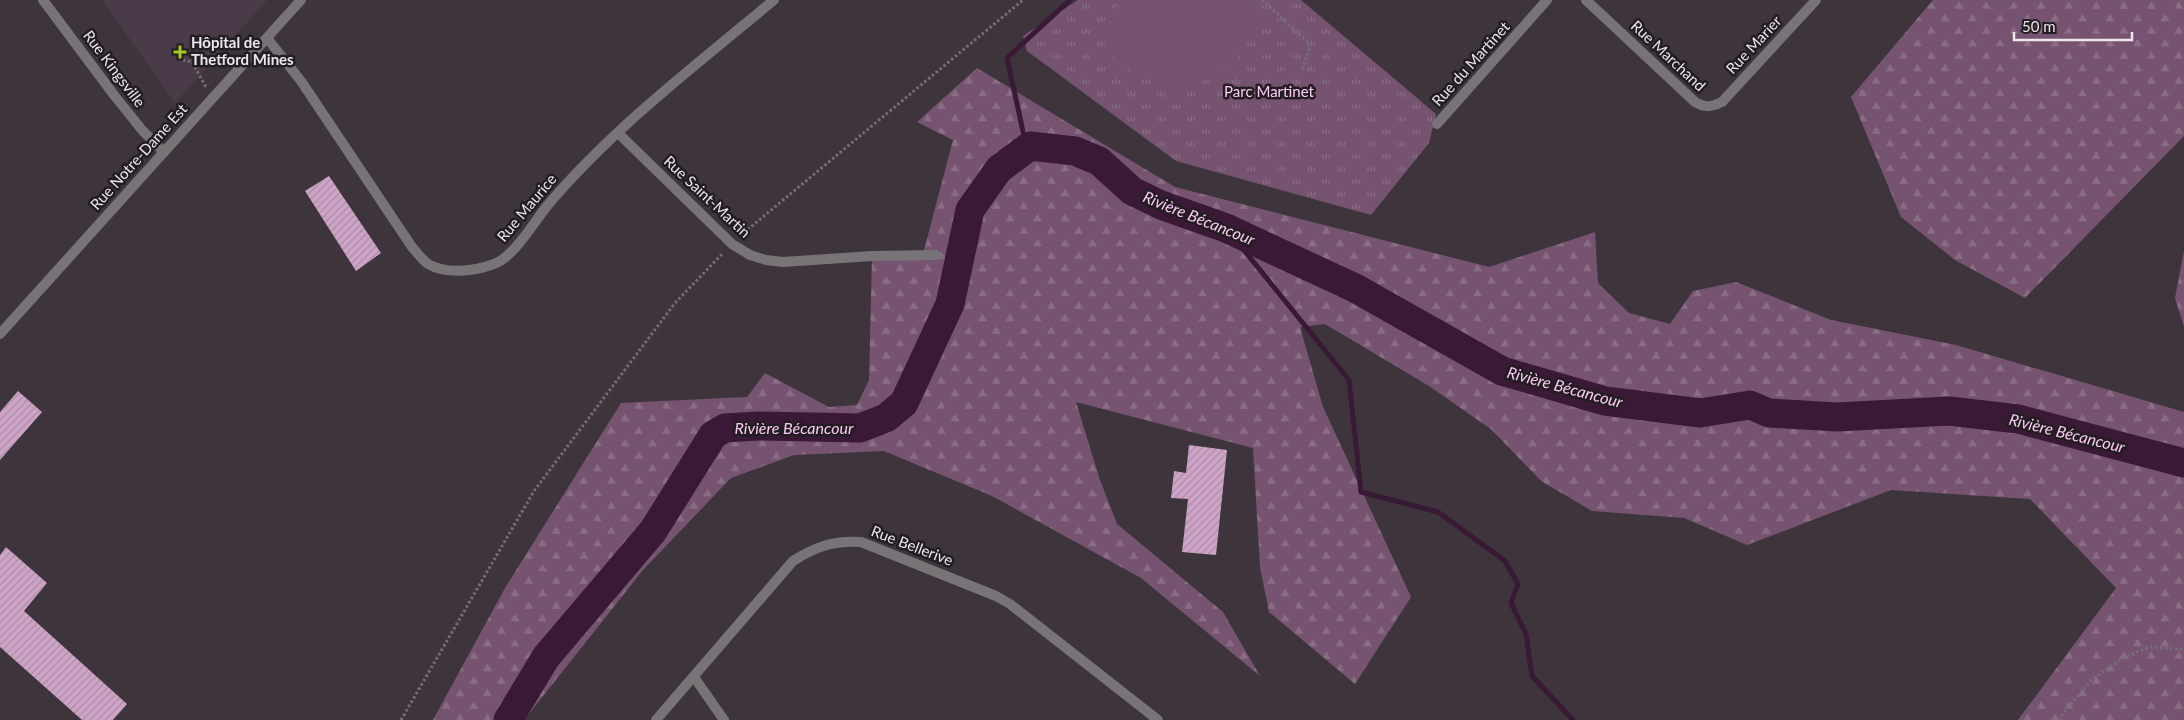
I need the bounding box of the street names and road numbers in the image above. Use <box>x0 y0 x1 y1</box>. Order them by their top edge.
street label: Rue Marier <box>1722 11 1785 77</box>
street label: Rue Marchand <box>1628 16 1710 94</box>
street label: Rue du Martinet <box>1428 17 1513 109</box>
street label: Rue Kingsville <box>80 26 150 110</box>
street label: Rue Notre-Dame Est <box>86 99 191 213</box>
street label: Rue Saint-Martin <box>661 152 755 241</box>
street label: Rue Maurice <box>493 170 560 245</box>
street label: Rue Bellerive <box>869 521 956 569</box>

